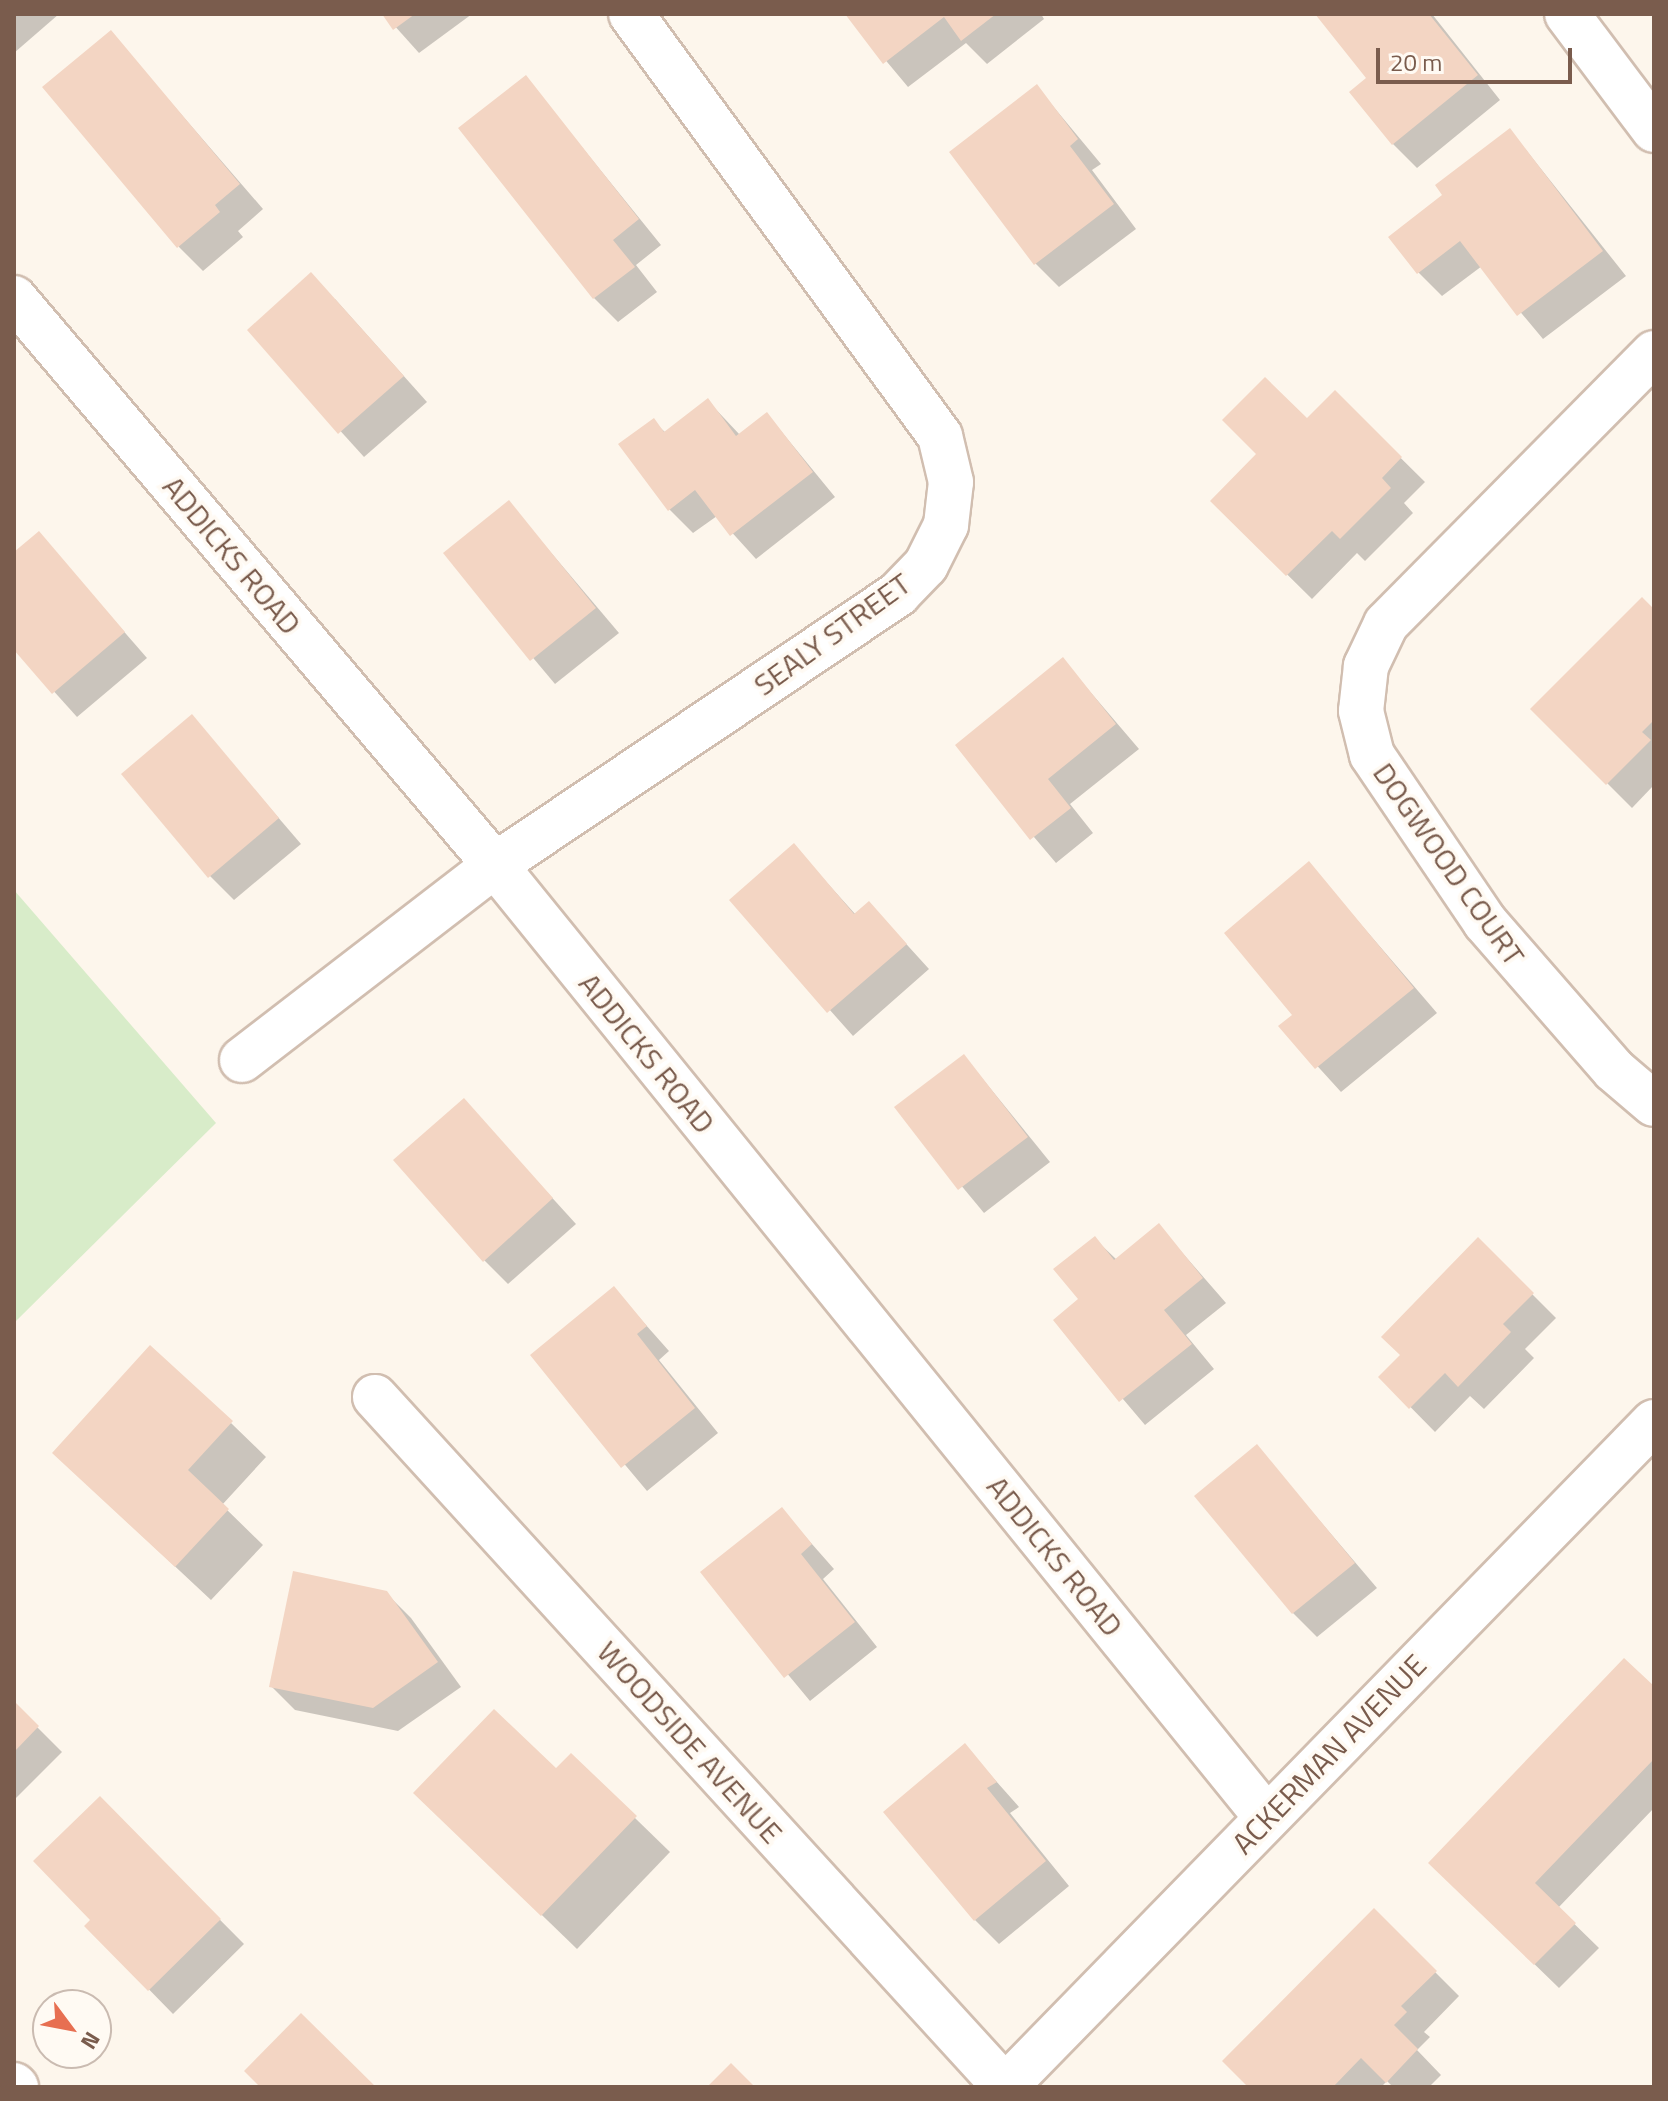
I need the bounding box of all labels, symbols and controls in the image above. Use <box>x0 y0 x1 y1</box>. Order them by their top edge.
scale bar <box>1380 32 1576 82</box>
text: 20 m <box>1390 44 1442 80</box>
street label: ADDICKS ROAD <box>155 469 309 641</box>
street label: SEALY STREET <box>747 565 917 703</box>
street label: DOGWOOD COURT <box>1366 756 1532 972</box>
street label: ADDICKS ROAD <box>572 966 722 1140</box>
street label: ADDICKS ROAD <box>980 1469 1130 1643</box>
street label: WOODSIDE AVENUE <box>590 1634 790 1850</box>
street label: ACKERMAN AVENUE <box>1225 1647 1433 1861</box>
north arrow <box>32 1989 112 2069</box>
text: N <box>72 2025 109 2056</box>

